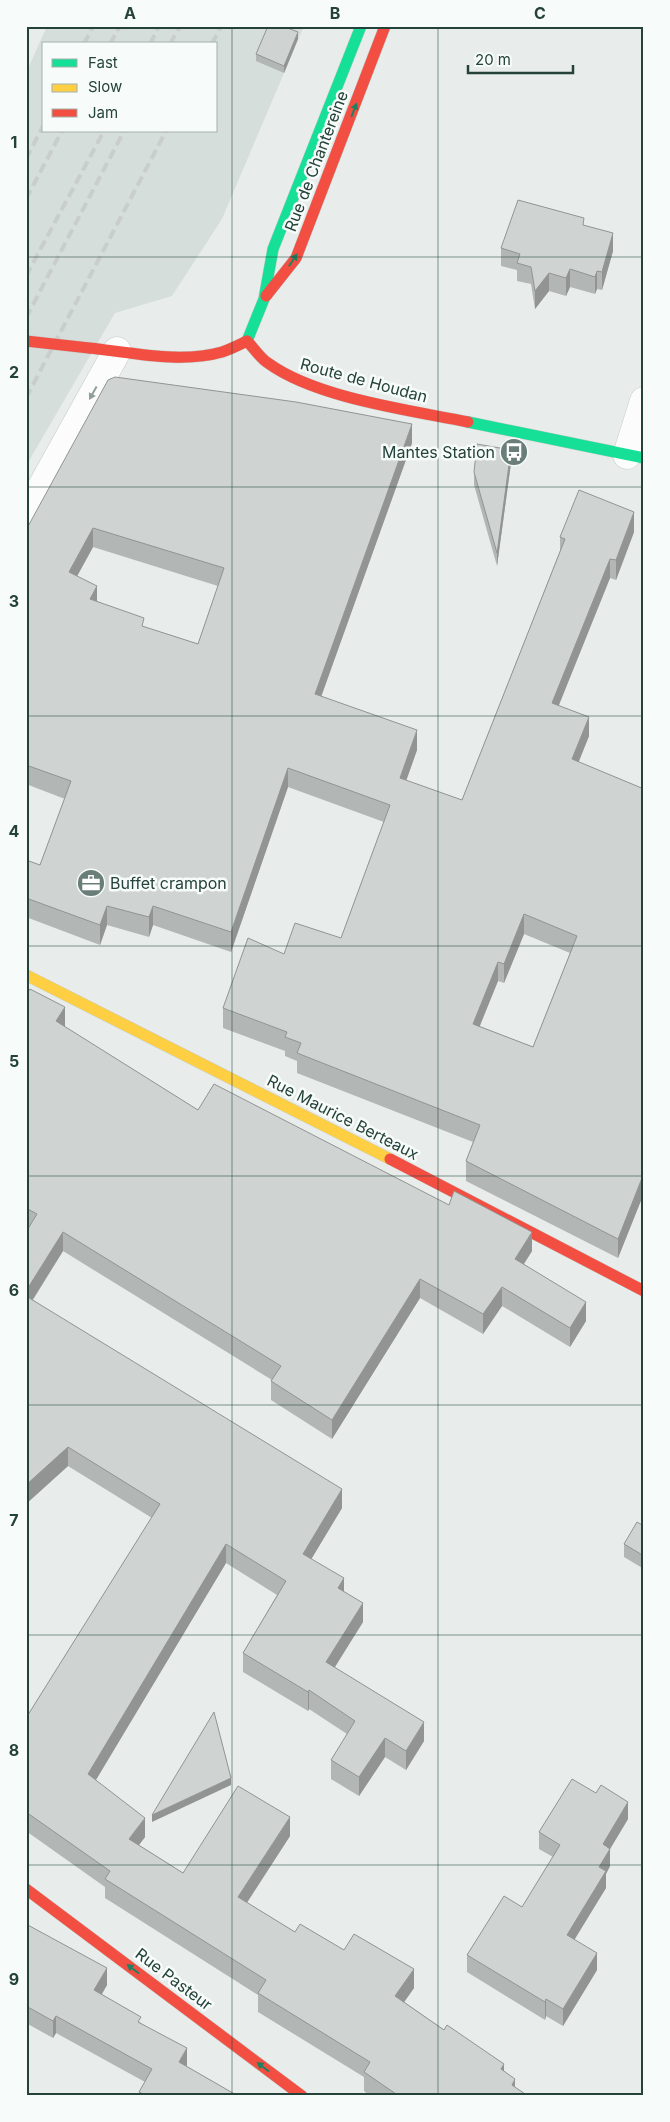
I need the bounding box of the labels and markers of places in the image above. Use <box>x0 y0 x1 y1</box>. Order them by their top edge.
bus stop icon: Mantes Station <box>499 437 529 467</box>
place label: Mantes Station <box>382 442 495 462</box>
office icon: Buffet crampon <box>76 868 106 898</box>
place label: Buffet crampon <box>110 873 227 893</box>

